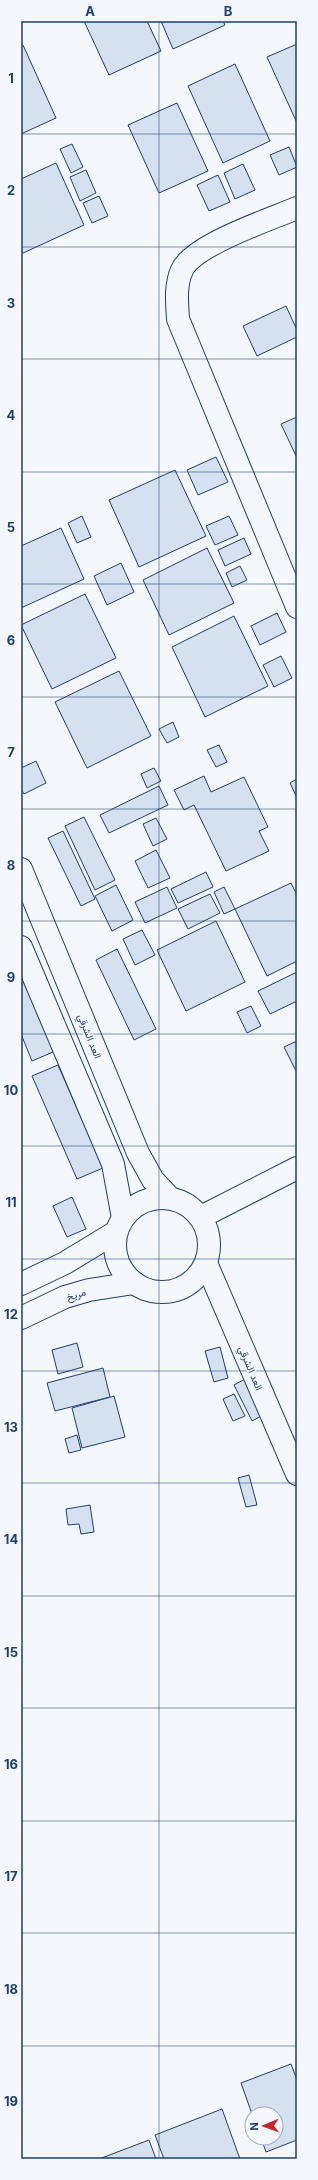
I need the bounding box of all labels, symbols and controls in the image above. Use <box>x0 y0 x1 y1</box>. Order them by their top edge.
text: A <box>85 3 95 19</box>
text: B <box>224 3 233 19</box>
text: 1 <box>8 70 14 86</box>
text: 2 <box>7 182 15 198</box>
text: 3 <box>7 295 15 311</box>
text: 4 <box>7 407 16 423</box>
text: 5 <box>7 519 15 535</box>
text: 6 <box>7 632 15 648</box>
text: 7 <box>7 744 15 760</box>
text: 8 <box>7 857 15 873</box>
text: 9 <box>7 969 15 985</box>
street label: العد الشرقي <box>73 1012 104 1061</box>
text: 10 <box>4 1082 18 1098</box>
text: 11 <box>5 1194 17 1210</box>
street label: مريخ <box>65 1285 87 1304</box>
text: 12 <box>4 1306 18 1322</box>
street label: العد الشرقي <box>234 1344 266 1393</box>
text: 13 <box>4 1419 18 1435</box>
text: 14 <box>4 1531 18 1547</box>
text: 15 <box>4 1644 18 1660</box>
text: 16 <box>4 1756 18 1772</box>
text: 17 <box>4 1868 18 1884</box>
text: 18 <box>4 1981 18 1997</box>
text: 19 <box>4 2093 18 2109</box>
north arrow <box>244 2106 284 2146</box>
text: N <box>247 2122 261 2131</box>

